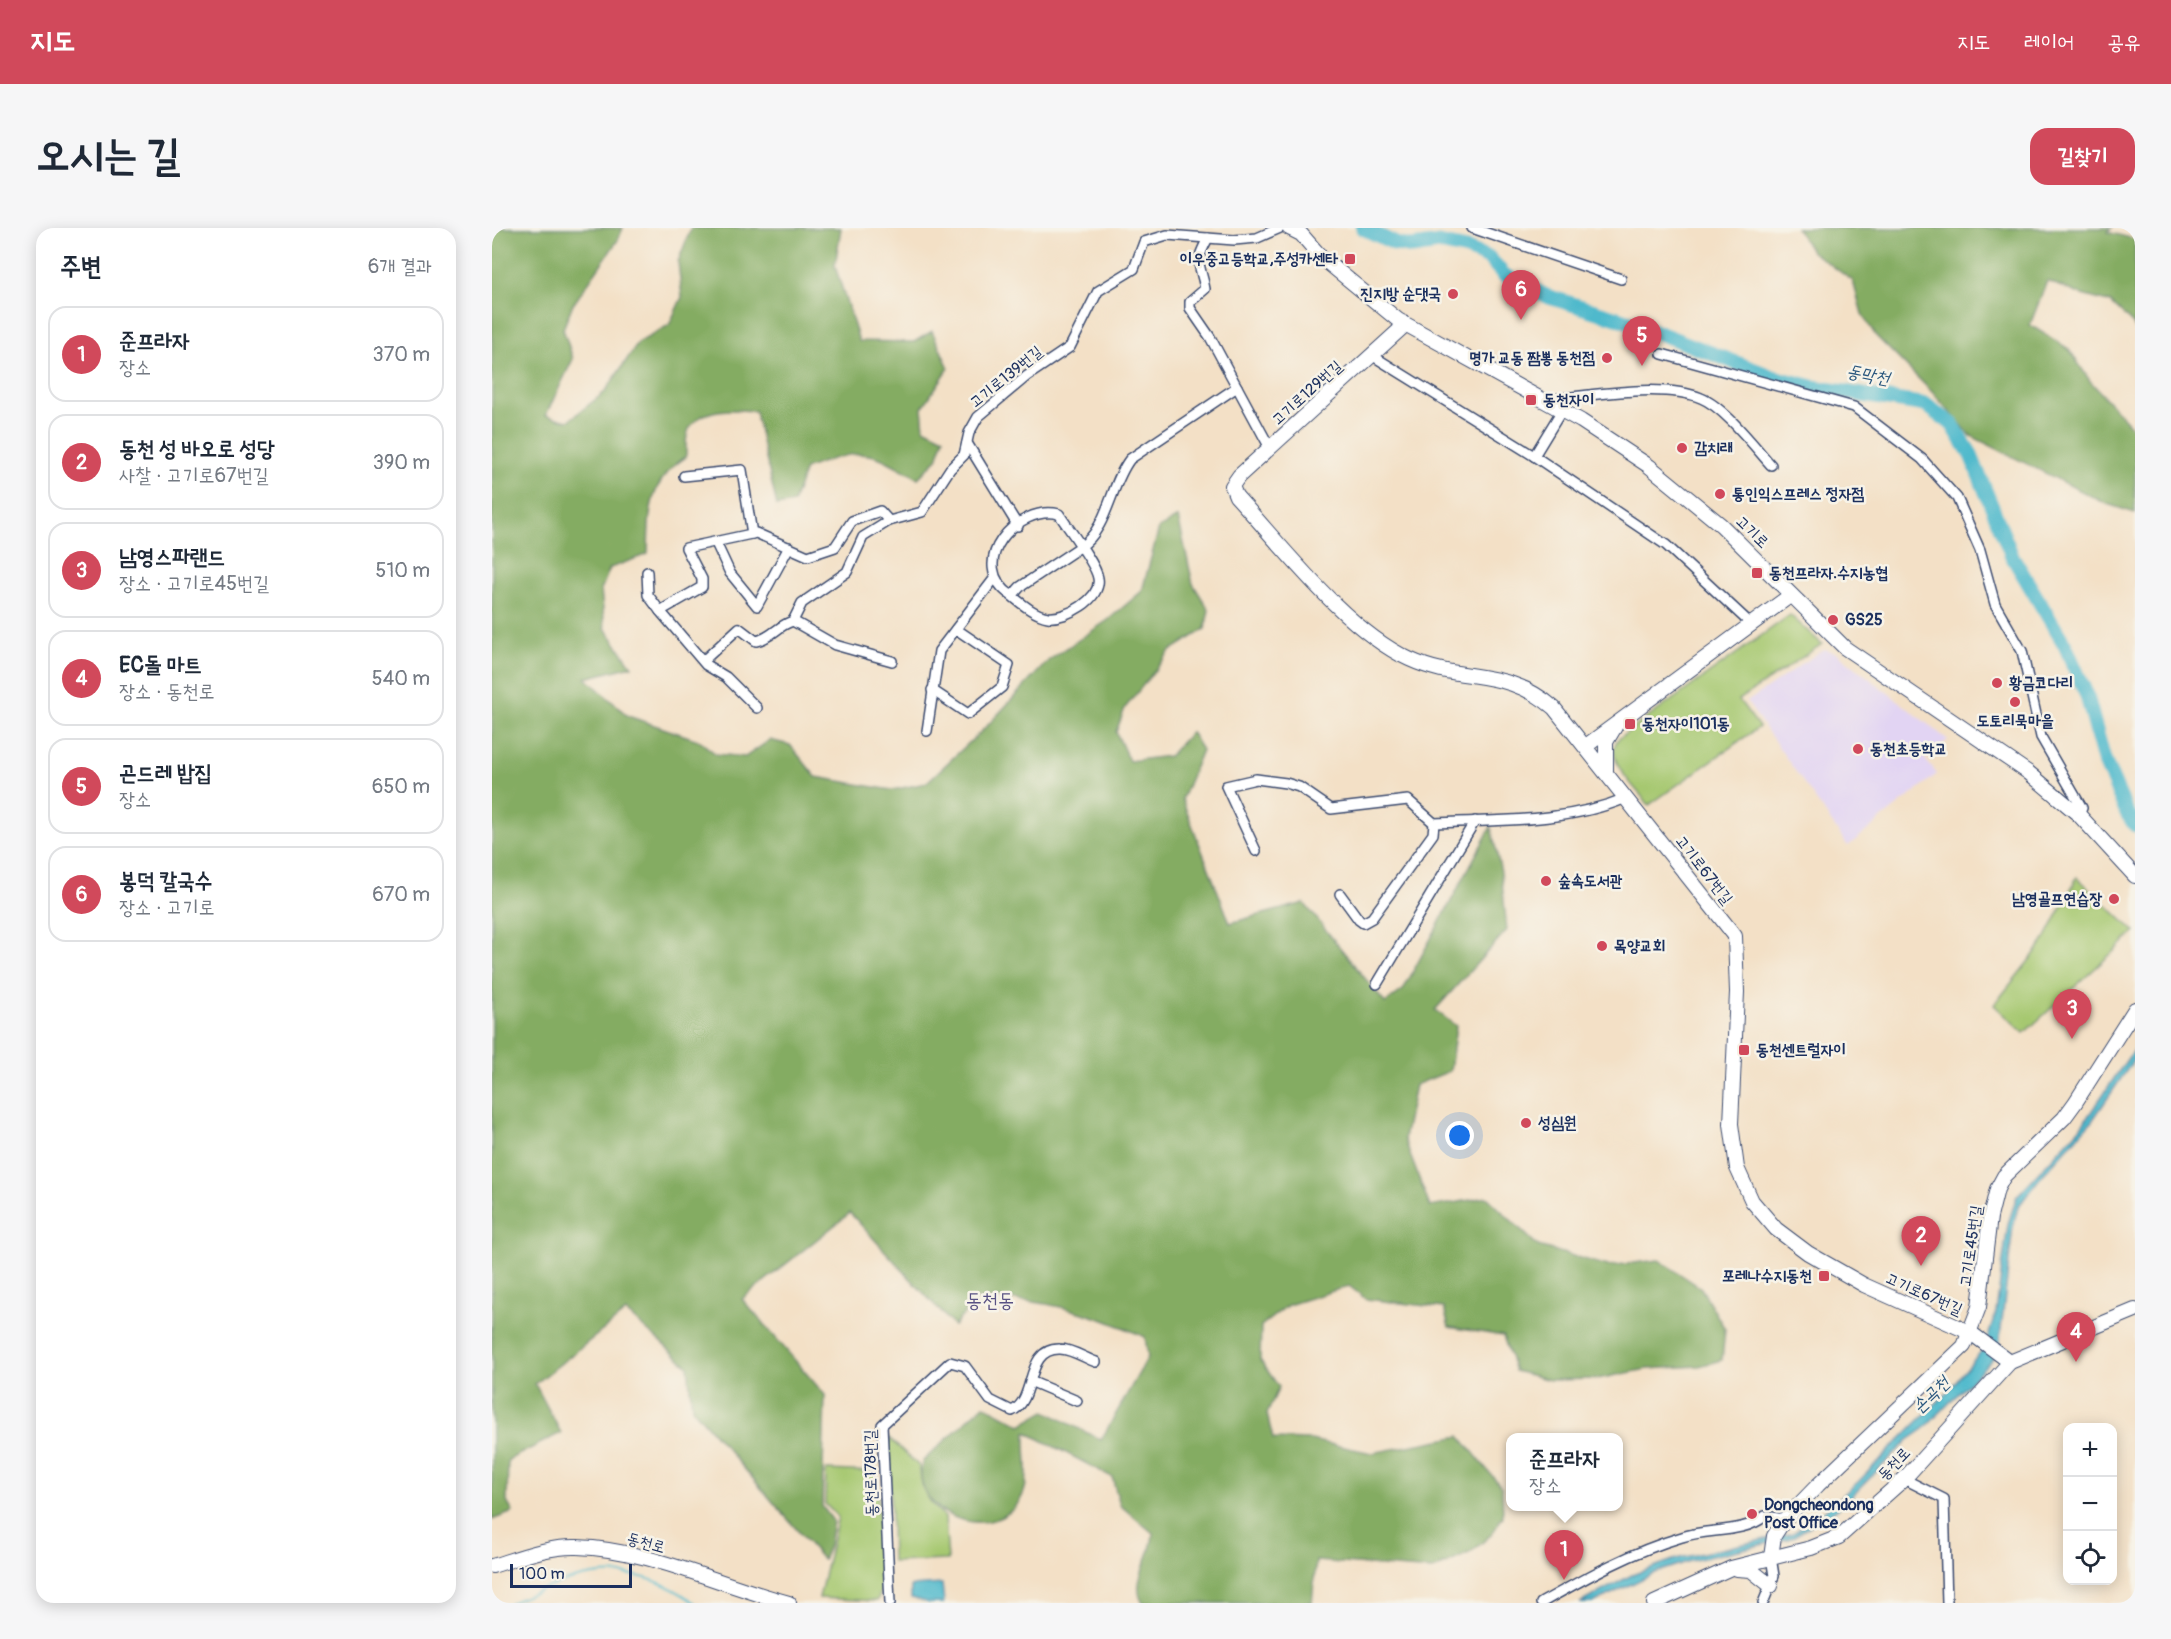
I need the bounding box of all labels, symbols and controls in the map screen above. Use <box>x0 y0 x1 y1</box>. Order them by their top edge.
text: 지도 <box>30 24 75 59</box>
text: 지도 <box>1957 29 1991 56</box>
text: 레이어 <box>2024 29 2074 56</box>
text: 공유 <box>2107 29 2141 56</box>
button: 길찾기 <box>2030 128 2135 185</box>
text: 오시는 길 <box>36 130 180 182</box>
place label: 이우중고등학교,주성카센타 <box>1179 249 1339 269</box>
text: 주변 <box>60 251 102 283</box>
marker: 이우중고등학교,주성카센타 <box>1343 252 1357 266</box>
text: 6개 결과 <box>368 254 432 279</box>
pin: 6 <box>1502 270 1540 320</box>
place label: 진지방 순댓국 <box>1360 284 1441 304</box>
marker: 진지방 순댓국 <box>1446 287 1460 301</box>
pin: 5 <box>1622 316 1662 366</box>
text: 준프라자 <box>119 327 190 355</box>
text: 1 <box>78 342 85 367</box>
text: 370 m <box>373 342 430 367</box>
street label: 고기로139번길 <box>966 342 1047 412</box>
place label: 명가 교동 짬뽕 동천점 <box>1469 348 1595 368</box>
marker: 명가 교동 짬뽕 동천점 <box>1600 351 1614 365</box>
text: 장소 <box>119 355 151 380</box>
street label: 고기로129번길 <box>1268 356 1346 430</box>
water label: 동막천 <box>1844 360 1893 391</box>
place label: 동천자이 <box>1543 390 1595 410</box>
marker: 동천자이 <box>1524 393 1538 407</box>
text: 동천 성 바오로 성당 <box>119 435 275 463</box>
place label: 감치래 <box>1694 438 1733 458</box>
marker: 감치래 <box>1675 441 1689 455</box>
text: 2 <box>76 450 87 475</box>
text: 390 m <box>373 450 430 475</box>
text: 사찰 · 고기로67번길 <box>119 463 269 488</box>
place label: 통인익스프레스 정자점 <box>1732 484 1864 504</box>
marker: 통인익스프레스 정자점 <box>1713 487 1727 501</box>
street label: 고기로 <box>1731 511 1773 553</box>
text: 남영스파랜드 <box>119 543 225 571</box>
text: 3 <box>76 558 87 583</box>
text: 510 m <box>376 558 430 583</box>
place label: 동천프라자.수지농협 <box>1769 563 1888 583</box>
marker: 동천프라자.수지농협 <box>1750 566 1764 580</box>
text: 장소 · 고기로45번길 <box>119 571 269 596</box>
place label: GS25 <box>1845 610 1883 630</box>
marker: GS25 <box>1826 613 1840 627</box>
text: EC돌 마트 <box>119 651 202 679</box>
text: 4 <box>76 666 87 691</box>
text: 540 m <box>372 666 430 691</box>
place label: 황금코다리 <box>2009 673 2073 693</box>
marker: 황금코다리 <box>1990 676 2004 690</box>
text: 장소 · 동천로 <box>119 679 215 704</box>
marker: 도토리묵마을 <box>2008 695 2022 709</box>
place label: 도토리묵마을 <box>1976 711 2054 731</box>
place label: 동천자이101동 <box>1642 714 1730 734</box>
marker: 동천자이101동 <box>1623 717 1637 731</box>
place label: 동천초등학교 <box>1870 739 1947 759</box>
marker: 동천초등학교 <box>1851 742 1865 756</box>
text: 곤드레 밥집 <box>119 759 212 787</box>
text: 5 <box>76 774 87 799</box>
text: 650 m <box>372 774 430 799</box>
text: 장소 <box>119 787 151 812</box>
street label: 고기로67번길 <box>1671 832 1737 909</box>
text: 봉덕 칼국수 <box>119 867 212 895</box>
place label: 숲속도서관 <box>1558 871 1623 891</box>
marker: 숲속도서관 <box>1539 874 1553 888</box>
text: 6 <box>76 882 87 907</box>
text: 670 m <box>372 882 430 907</box>
place label: 남영골프연습장 <box>2012 889 2102 909</box>
marker: 남영골프연습장 <box>2107 892 2121 906</box>
text: 장소 · 고기로 <box>119 895 215 920</box>
place label: 목양교회 <box>1614 936 1666 956</box>
marker: 목양교회 <box>1595 939 1609 953</box>
pin: 3 <box>2052 990 2092 1039</box>
place label: 동천센트럴자이 <box>1756 1040 1846 1060</box>
marker: 동천센트럴자이 <box>1737 1043 1751 1057</box>
place label: 성심원 <box>1538 1113 1577 1133</box>
marker: 성심원 <box>1519 1116 1533 1130</box>
your location <box>1445 1121 1474 1150</box>
street label: 고기로45번길 <box>1955 1204 1987 1288</box>
pin: 2 <box>1902 1216 1940 1266</box>
place label: 포레나수지동천 <box>1722 1266 1812 1286</box>
street label: 고기로67번길 <box>1882 1268 1966 1320</box>
marker: 포레나수지동천 <box>1817 1269 1831 1283</box>
district label: 동천동 <box>966 1288 1014 1313</box>
pin: 4 <box>2056 1312 2096 1362</box>
water label: 손곡천 <box>1907 1371 1956 1418</box>
map controls <box>2063 1423 2117 1585</box>
button: + <box>2063 1423 2117 1477</box>
street label: 동천로178번길 <box>860 1429 882 1517</box>
popup <box>1506 1433 1623 1511</box>
street label: 동천로 <box>1873 1443 1915 1485</box>
text: 준프라자 <box>1529 1445 1600 1473</box>
text: 장소 <box>1529 1473 1561 1498</box>
button: − <box>2063 1477 2117 1531</box>
place label: Dongcheondong Post Office <box>1764 1495 1874 1533</box>
marker: Dongcheondong Post Office <box>1745 1507 1759 1521</box>
street label: 동천로 <box>625 1528 667 1558</box>
pin: 1 <box>1544 1530 1584 1580</box>
button: locate <box>2063 1531 2117 1585</box>
scale bar <box>510 1561 632 1588</box>
text: 100 m <box>519 1564 565 1584</box>

